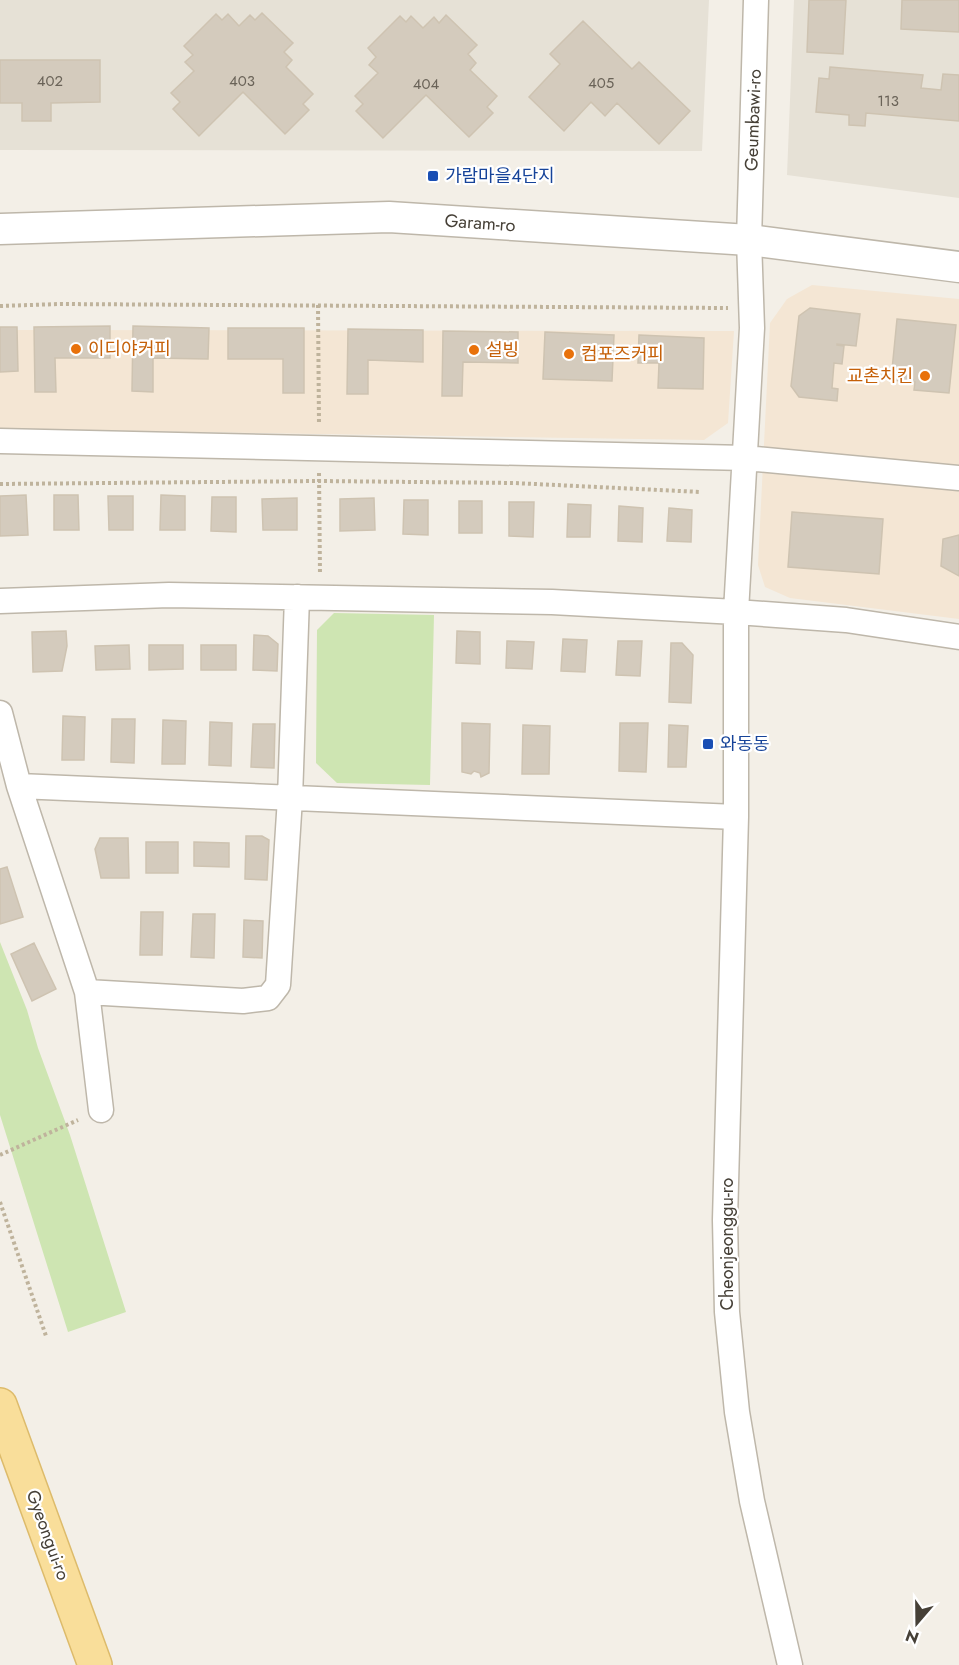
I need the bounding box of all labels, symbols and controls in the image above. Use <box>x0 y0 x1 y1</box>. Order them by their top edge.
street label: Geumbawi-ro <box>738 68 768 171</box>
house number: 402 <box>37 70 63 92</box>
house number: 403 <box>229 70 255 92</box>
house number: 405 <box>588 72 614 94</box>
house number: 404 <box>413 73 439 95</box>
house number: 113 <box>877 90 899 112</box>
place label: 가람마을4단지 <box>445 163 555 189</box>
marker: 가람마을4단지 <box>426 169 440 183</box>
street label: Garam-ro <box>444 208 516 238</box>
place label: 이디야커피 <box>88 336 171 362</box>
place label: 설빙 <box>486 337 519 363</box>
place label: 컴포즈커피 <box>581 341 664 367</box>
marker: 이디야커피 <box>69 342 83 356</box>
marker: 설빙 <box>467 343 481 357</box>
marker: 컴포즈커피 <box>562 347 576 361</box>
place label: 교촌치킨 <box>847 363 913 389</box>
marker: 교촌치킨 <box>918 369 932 383</box>
place label: 와동동 <box>720 731 770 757</box>
marker: 와동동 <box>701 737 715 751</box>
street label: Cheonjeonggu-ro <box>714 1177 740 1310</box>
street label: Gyeongui-ro <box>20 1486 76 1584</box>
north arrow <box>887 1593 947 1653</box>
text: N <box>902 1624 922 1650</box>

